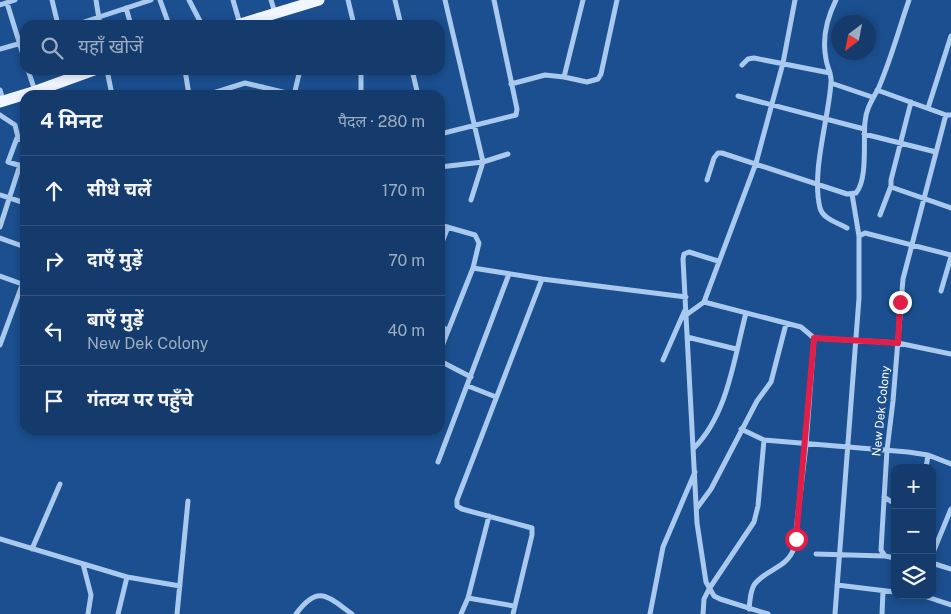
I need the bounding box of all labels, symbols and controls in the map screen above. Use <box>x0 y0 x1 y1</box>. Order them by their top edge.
north arrow <box>831 15 876 60</box>
search box <box>20 20 445 75</box>
icon: search <box>38 34 66 62</box>
text: यहाँ खोजें <box>78 35 143 57</box>
text: 4 मिनट <box>40 108 103 133</box>
text: पैदल · 280 m <box>338 112 425 131</box>
icon: ahead <box>40 177 68 205</box>
text: सीधे चलें <box>87 178 151 200</box>
text: 170 m <box>382 181 425 200</box>
icon: right <box>40 247 68 275</box>
text: दाएँ मुड़ें <box>87 248 142 270</box>
text: 70 m <box>388 251 425 270</box>
route end <box>889 291 912 314</box>
text: बाएँ मुड़ें <box>87 308 143 330</box>
icon: left <box>40 317 68 345</box>
text: 40 m <box>387 321 425 340</box>
text: New Dek Colony <box>87 334 208 353</box>
street label: New Dek Colony <box>869 364 893 457</box>
icon: arrive <box>40 387 68 415</box>
text: गंतव्य पर पहुँचे <box>87 388 193 410</box>
map controls <box>891 464 936 599</box>
button: + <box>891 464 936 509</box>
button: − <box>891 509 936 554</box>
route start <box>785 528 808 551</box>
button: layers <box>891 554 936 599</box>

